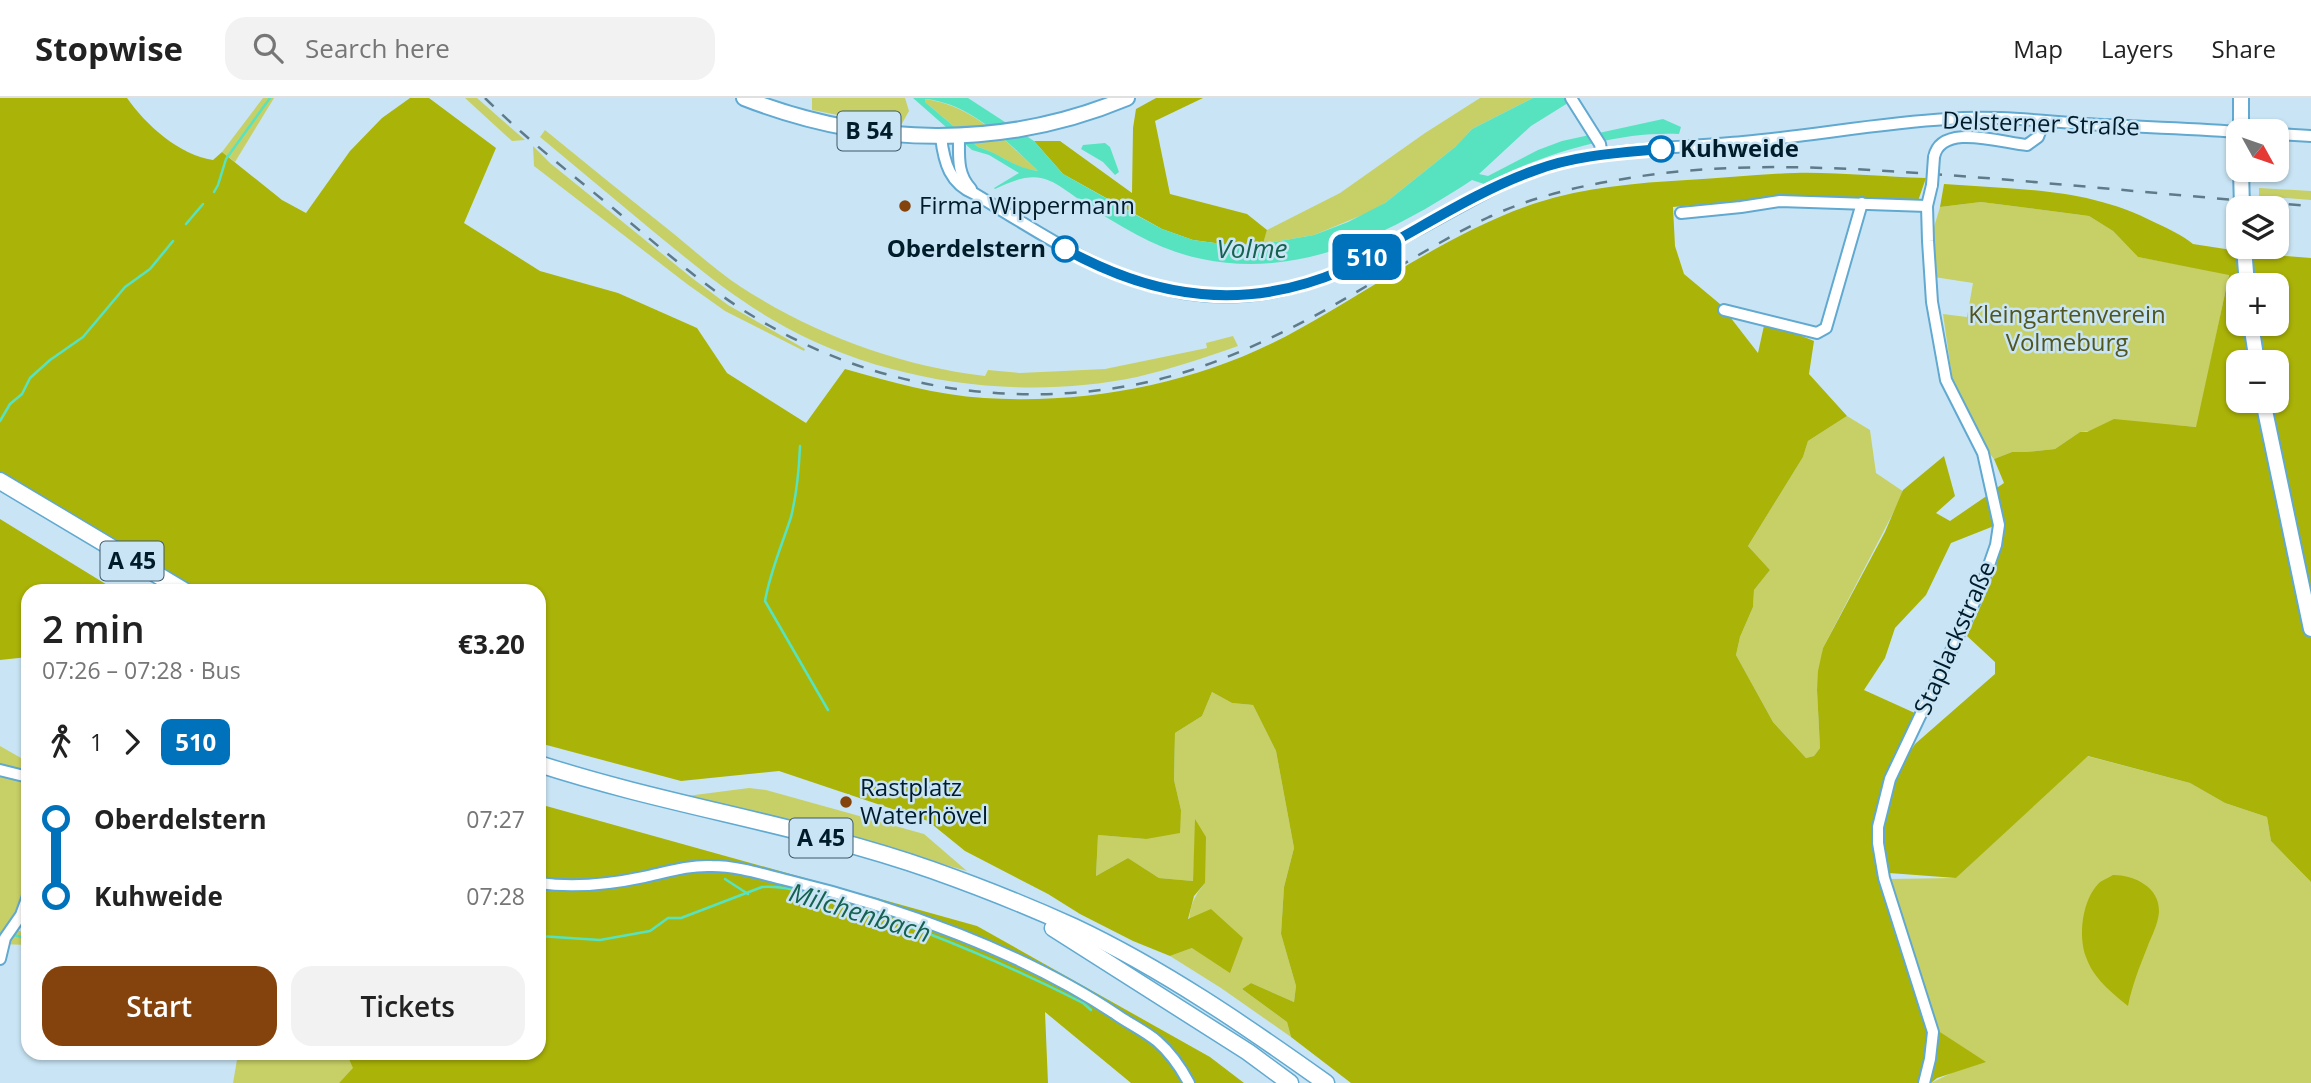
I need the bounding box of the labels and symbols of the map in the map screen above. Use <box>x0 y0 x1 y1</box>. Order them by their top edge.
street label: Delsterner Straße <box>1942 103 2140 142</box>
road number: B 54 <box>838 112 900 150</box>
north arrow <box>2226 119 2289 182</box>
place label: Kuhweide <box>1680 131 1799 164</box>
marker: Kuhweide <box>1648 136 1674 162</box>
place label: Firma Wippermann <box>919 188 1135 221</box>
marker: Firma Wippermann <box>897 198 913 214</box>
water label: Volme <box>1216 230 1288 266</box>
place label: Oberdelstern <box>887 231 1046 264</box>
line badge: 510 <box>1327 234 1407 280</box>
marker: Oberdelstern <box>1052 236 1078 262</box>
park label: Kleingartenverein Volmeburg <box>1968 297 2166 358</box>
road number: A 45 <box>100 542 164 580</box>
street label: Staplackstraße <box>1905 555 2002 719</box>
place label: Rastplatz Waterhövel <box>860 770 988 831</box>
marker: Rastplatz Waterhövel <box>838 794 854 810</box>
road number: A 45 <box>790 818 852 858</box>
water label: Milchenbach <box>785 873 935 951</box>

